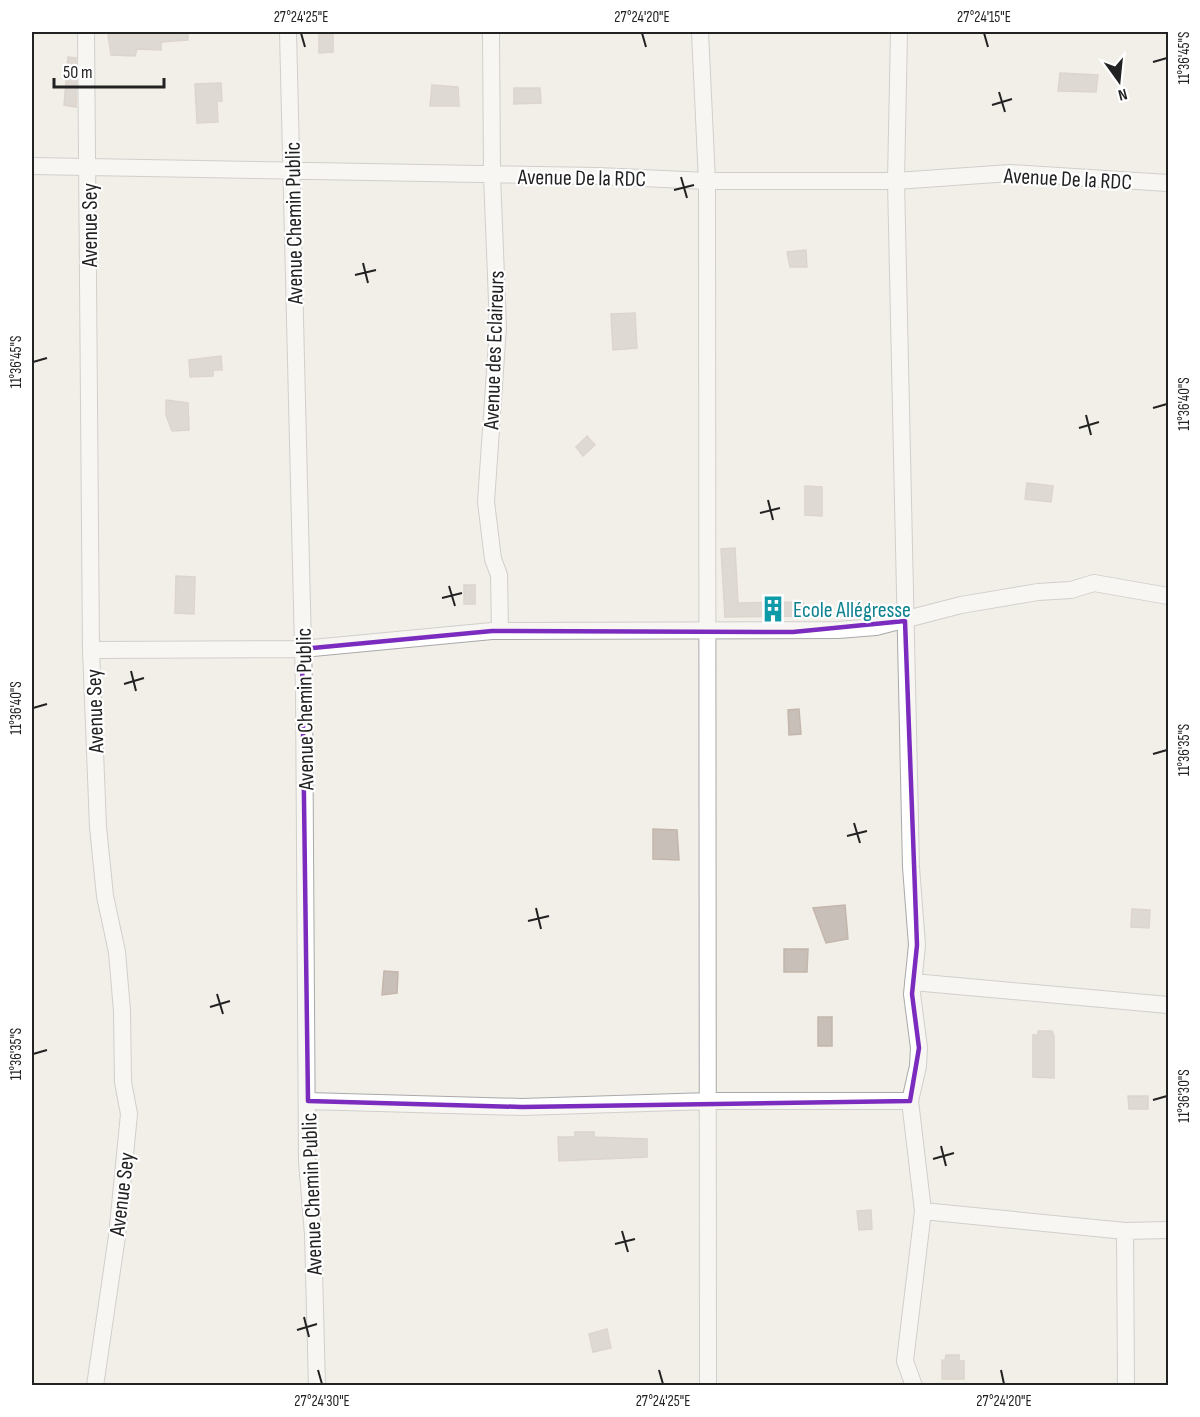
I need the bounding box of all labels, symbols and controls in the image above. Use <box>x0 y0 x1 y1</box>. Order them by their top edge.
text: 27°24'25"E <box>274 8 328 27</box>
text: 27°24'20"E <box>614 8 670 27</box>
text: 27°24'15"E <box>957 8 1011 27</box>
text: 11°36'45"S <box>1175 32 1194 84</box>
scale bar <box>54 51 164 89</box>
north arrow <box>1089 51 1149 111</box>
text: 50 m <box>63 62 93 83</box>
text: N <box>1116 84 1129 104</box>
street label: Avenue Chemin Public <box>280 142 309 305</box>
street label: Avenue De la RDC <box>1002 163 1133 196</box>
street label: Avenue De la RDC <box>517 164 646 193</box>
street label: Avenue Sey <box>77 183 104 268</box>
street label: Avenue des Eclaireurs <box>478 270 511 431</box>
text: 11°36'45"S <box>7 336 26 388</box>
text: 11°36'40"S <box>1175 377 1194 431</box>
building icon: Ecole Allégresse <box>758 594 788 624</box>
place label: Ecole Allégresse <box>793 597 911 624</box>
street label: Avenue Chemin Public <box>291 628 320 791</box>
street label: Avenue Sey <box>81 668 110 754</box>
text: 11°36'40"S <box>7 681 26 735</box>
text: 11°36'35"S <box>1175 724 1194 776</box>
text: 11°36'35"S <box>7 1028 26 1080</box>
text: 11°36'30"S <box>1175 1069 1194 1123</box>
street label: Avenue Chemin Public <box>296 1112 329 1277</box>
street label: Avenue Sey <box>104 1150 141 1238</box>
text: 27°24'30"E <box>294 1392 350 1411</box>
text: 27°24'25"E <box>636 1392 690 1411</box>
text: 27°24'20"E <box>976 1392 1032 1411</box>

